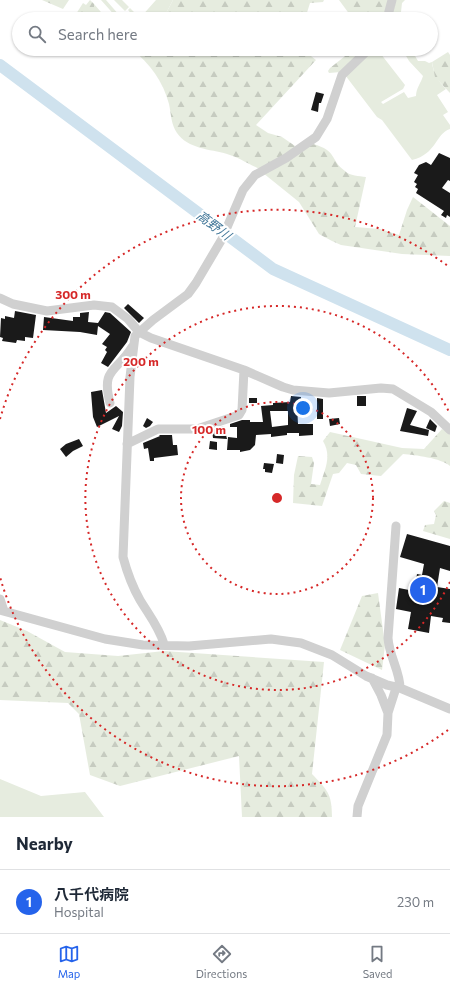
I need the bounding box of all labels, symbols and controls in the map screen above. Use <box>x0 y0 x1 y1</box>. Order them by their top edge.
search box <box>12 12 438 56</box>
icon: search <box>26 23 48 45</box>
text: Search here <box>58 25 137 43</box>
water label: 高野川 <box>194 207 236 244</box>
text: 300 m <box>55 287 91 301</box>
text: 200 m <box>123 354 159 368</box>
your location <box>293 398 313 418</box>
text: 100 m <box>192 422 226 436</box>
centre of rings <box>270 491 284 505</box>
pin: 1 <box>410 575 436 605</box>
text: Nearby <box>16 833 73 854</box>
text: 八千代病院 <box>54 885 129 903</box>
text: 1 <box>26 894 32 910</box>
text: 230 m <box>397 894 434 910</box>
text: Hospital <box>54 904 104 920</box>
tab: Map <box>58 943 80 980</box>
tab: Directions <box>196 943 247 980</box>
tab: Saved <box>363 943 392 980</box>

